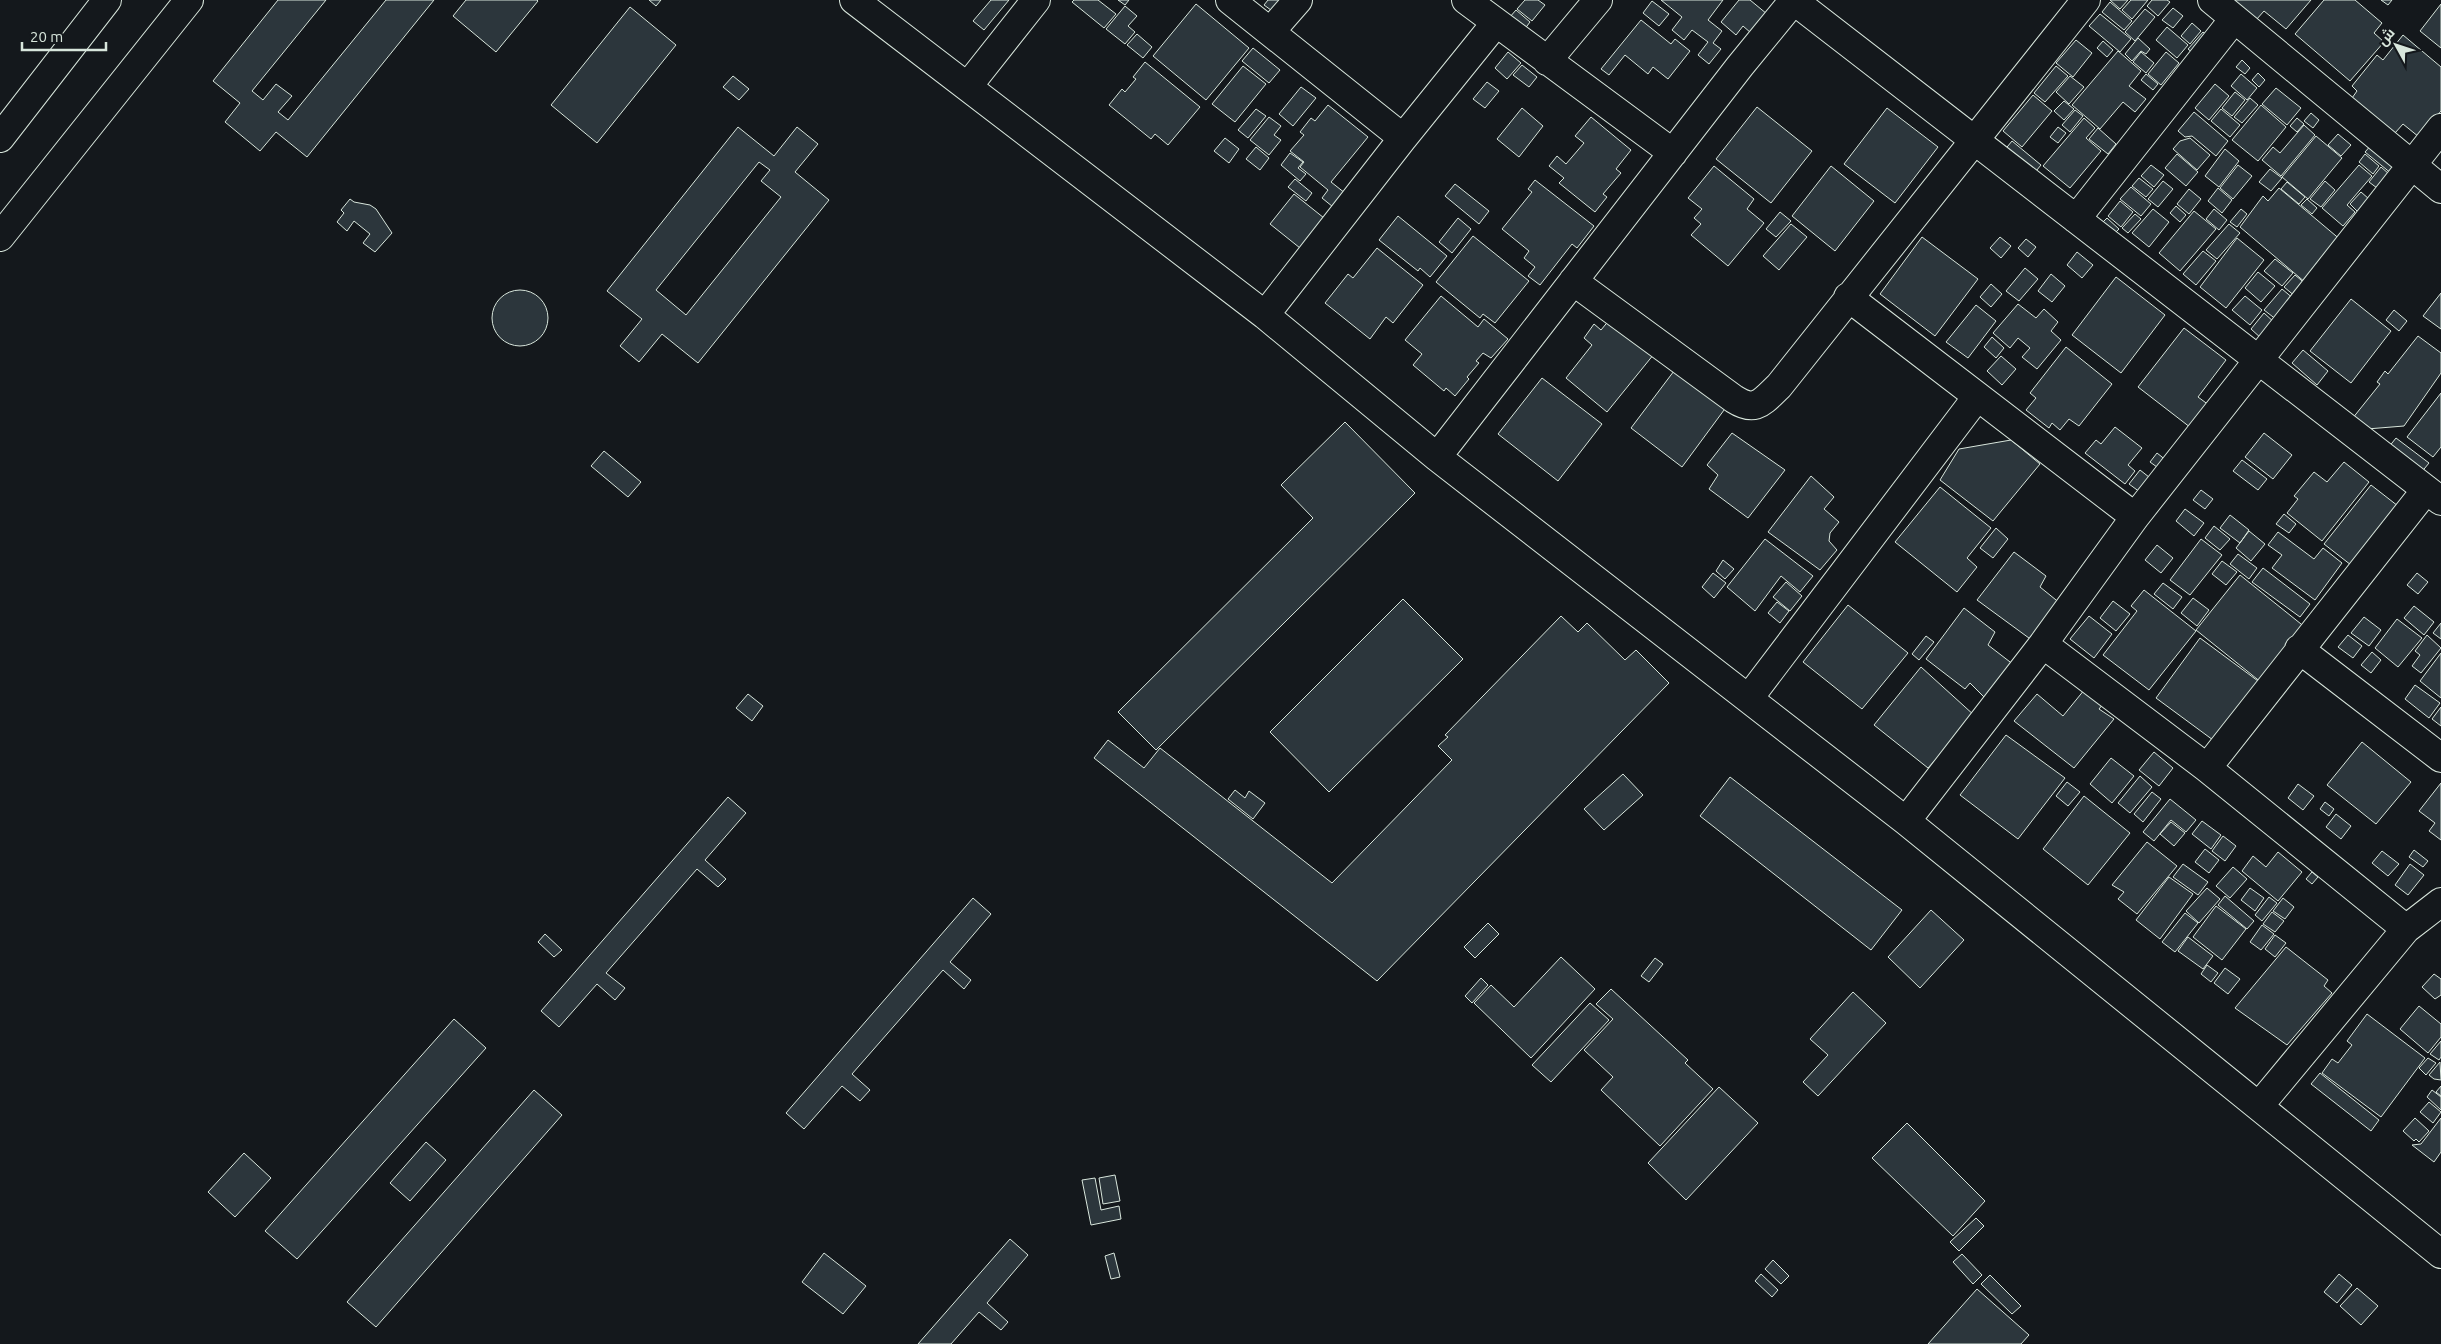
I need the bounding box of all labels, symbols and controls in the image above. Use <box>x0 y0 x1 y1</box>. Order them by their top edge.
scale bar <box>22 20 106 52</box>
north arrow <box>2371 20 2421 70</box>
text: ش <box>2374 25 2399 49</box>
text: 20 m <box>30 28 63 45</box>

